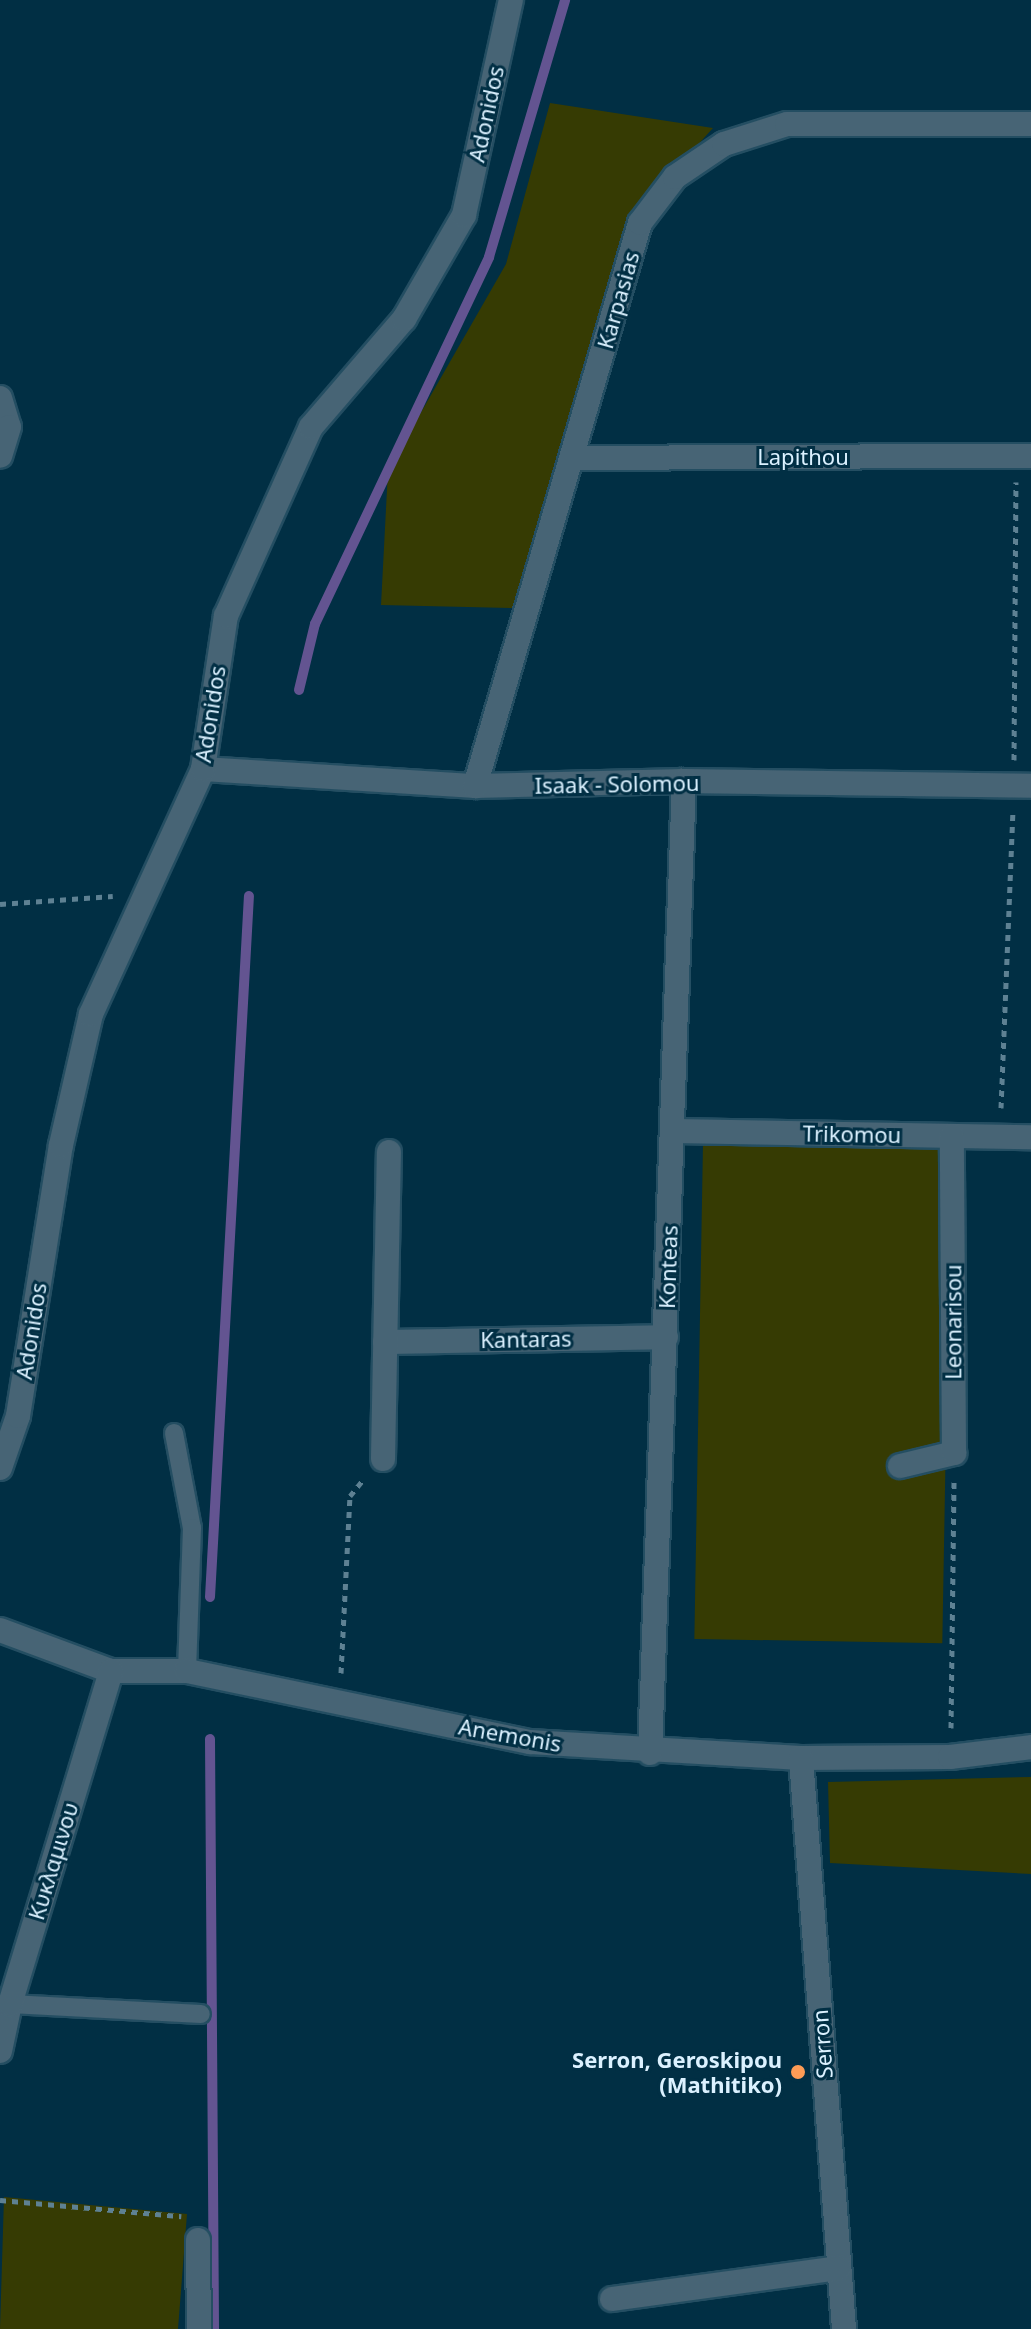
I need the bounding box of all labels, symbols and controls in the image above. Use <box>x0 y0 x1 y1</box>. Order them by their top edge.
street label: Adonidos <box>463 64 509 164</box>
street label: Karpasias <box>592 248 644 352</box>
street label: Lapithou <box>757 444 849 470</box>
street label: Adonidos <box>189 664 231 764</box>
street label: Isaak - Solomou <box>534 769 700 799</box>
street label: Trikomou <box>803 1120 901 1148</box>
street label: Konteas <box>653 1225 683 1309</box>
street label: Leonarisou <box>940 1264 966 1380</box>
street label: Adonidos <box>10 1281 52 1381</box>
street label: Kantaras <box>480 1325 572 1353</box>
street label: Anemonis <box>457 1713 563 1757</box>
street label: Κυκλαμινου <box>23 1799 83 1923</box>
street label: Serron <box>806 2009 838 2079</box>
place label: Serron, Geroskipou (Mathitiko) <box>572 2046 782 2098</box>
marker: Serron, Geroskipou (Mathitiko) <box>789 2063 807 2081</box>

